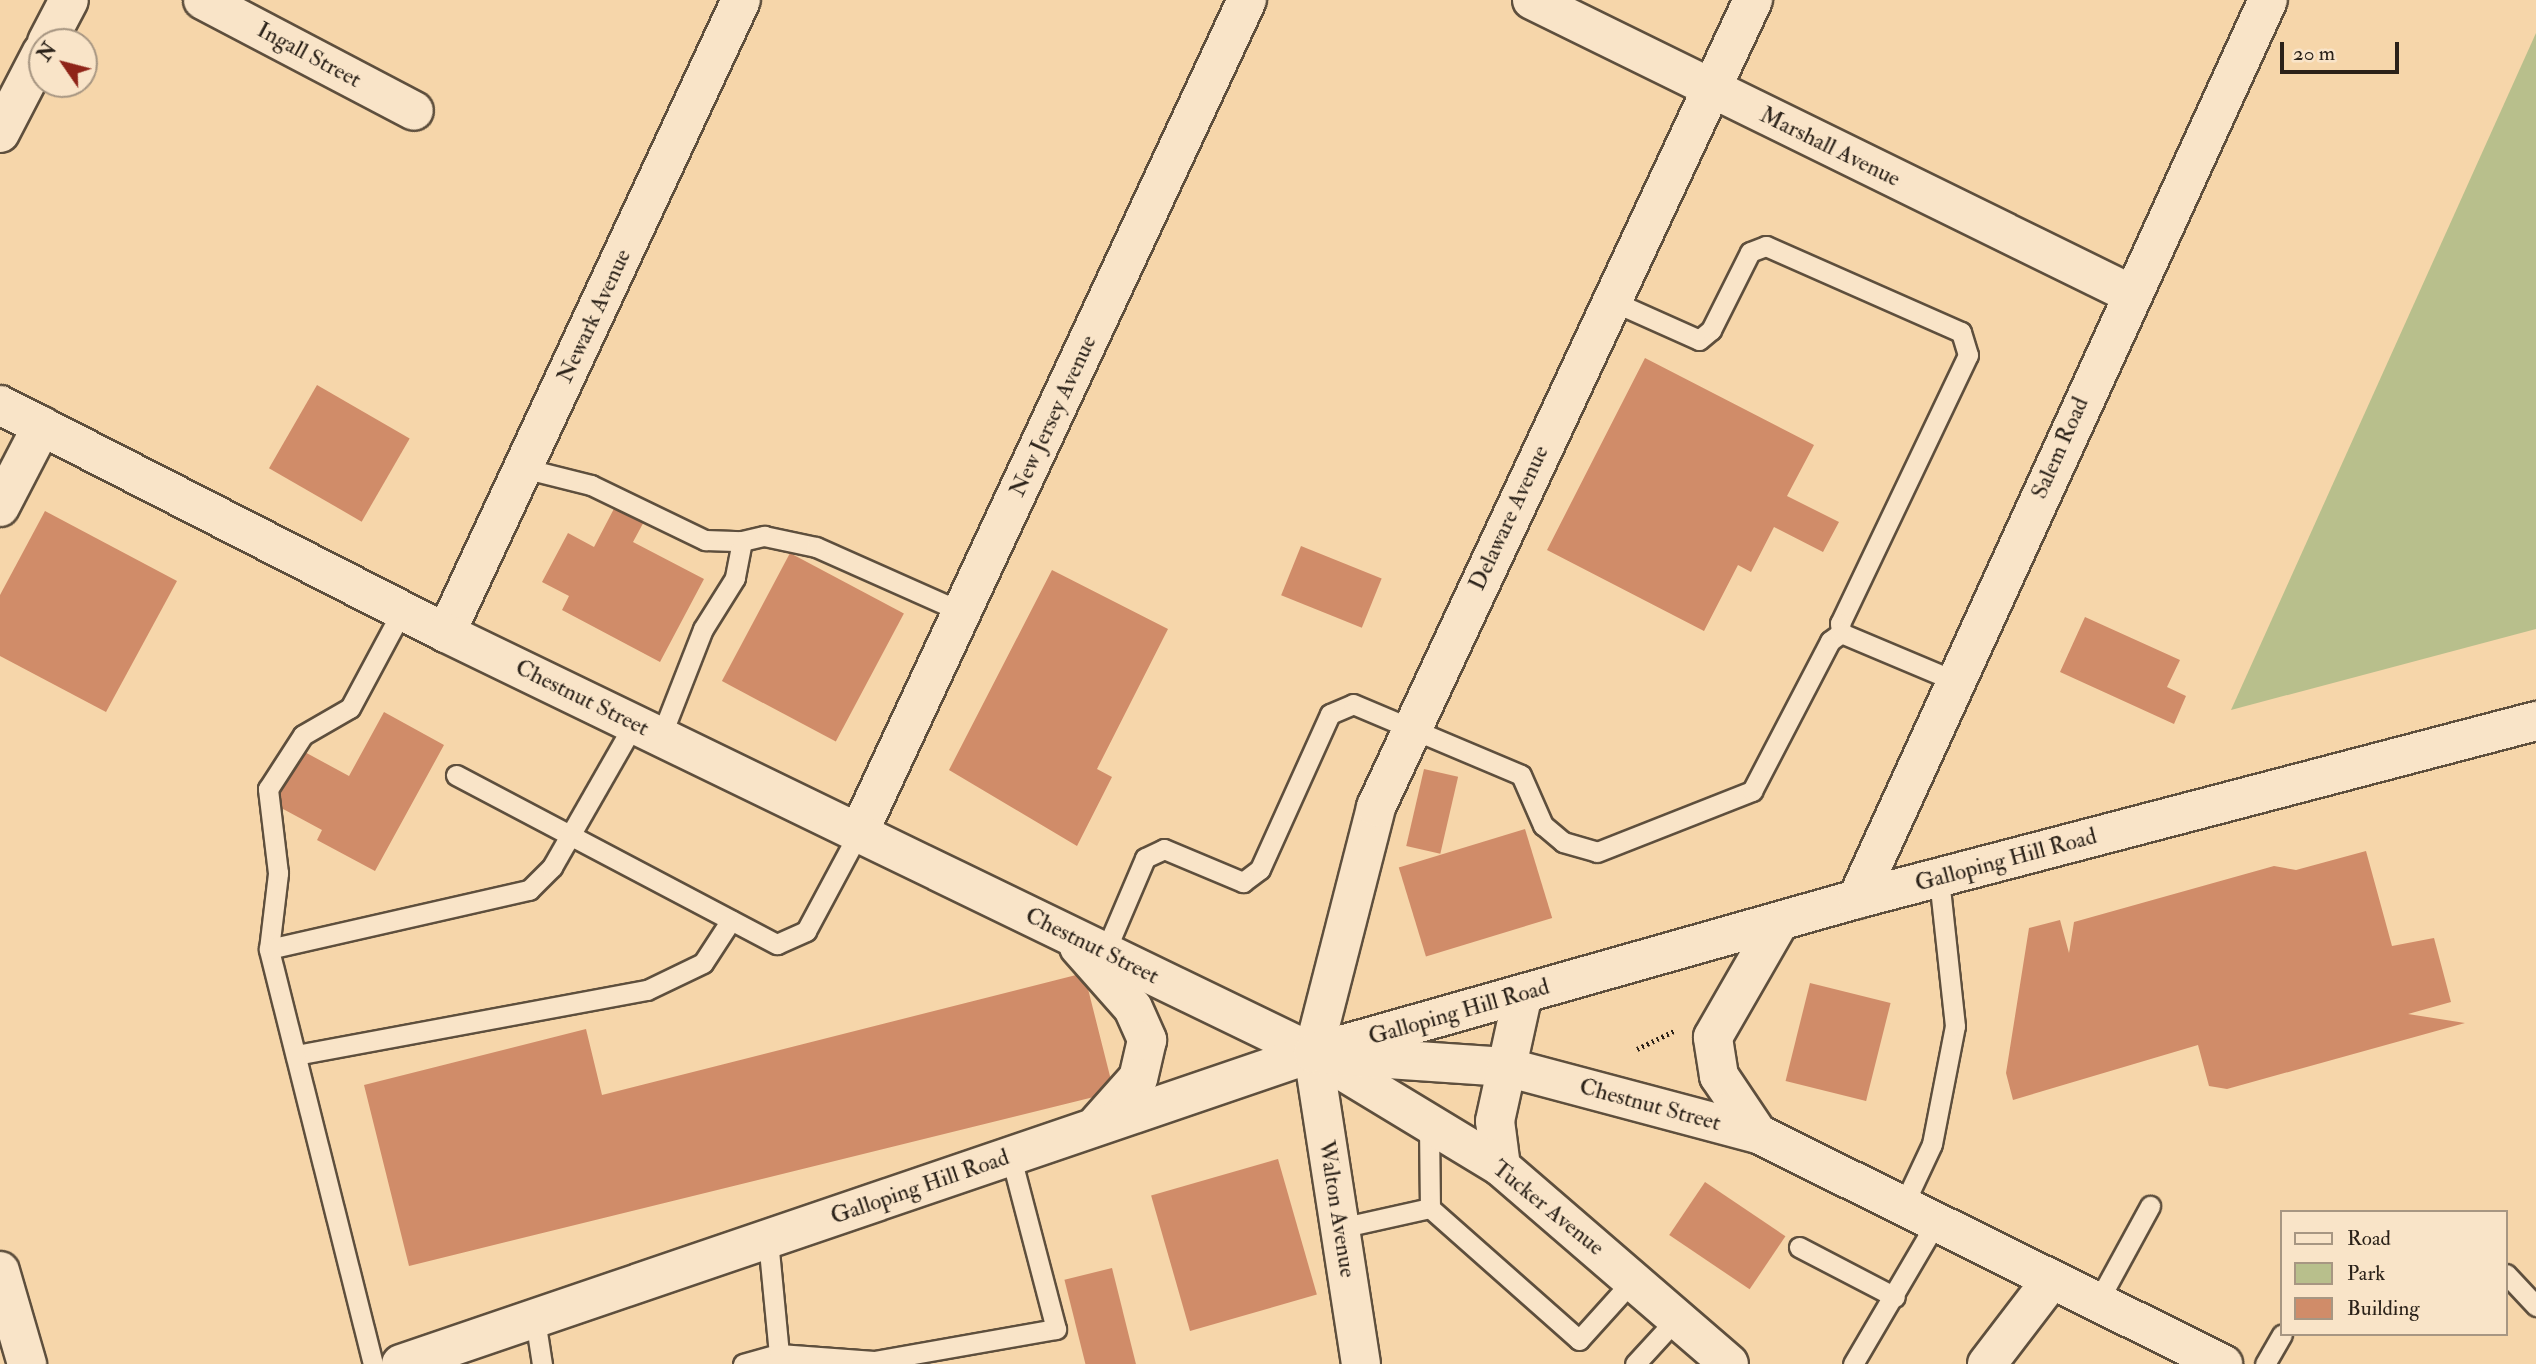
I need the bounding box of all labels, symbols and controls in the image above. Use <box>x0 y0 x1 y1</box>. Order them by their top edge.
street label: Ingall Street <box>252 16 366 94</box>
north arrow <box>28 28 98 98</box>
scale bar <box>2284 28 2403 72</box>
text: N <box>33 38 62 66</box>
text: 20 m <box>2293 40 2335 67</box>
street label: Marshall Avenue <box>1755 101 1905 193</box>
street label: Newark Avenue <box>551 245 637 387</box>
street label: New Jersey Avenue <box>1004 331 1102 501</box>
street label: Salem Road <box>2025 393 2095 503</box>
street label: Delaware Avenue <box>1463 441 1555 595</box>
street label: Chestnut Street <box>511 654 653 742</box>
street label: Galloping Hill Road <box>1912 822 2100 898</box>
street label: Chestnut Street <box>1021 902 1163 990</box>
street label: Galloping Hill Road <box>1365 973 1553 1051</box>
street label: Chestnut Street <box>1576 1073 1724 1137</box>
street label: Walton Avenue <box>1313 1139 1361 1279</box>
street label: Galloping Hill Road <box>827 1144 1013 1230</box>
street label: Tucker Avenue <box>1486 1154 1610 1262</box>
legend <box>2280 1210 2508 1336</box>
text: Road <box>2347 1225 2391 1252</box>
text: Park <box>2347 1260 2385 1287</box>
text: Building <box>2347 1295 2420 1322</box>

